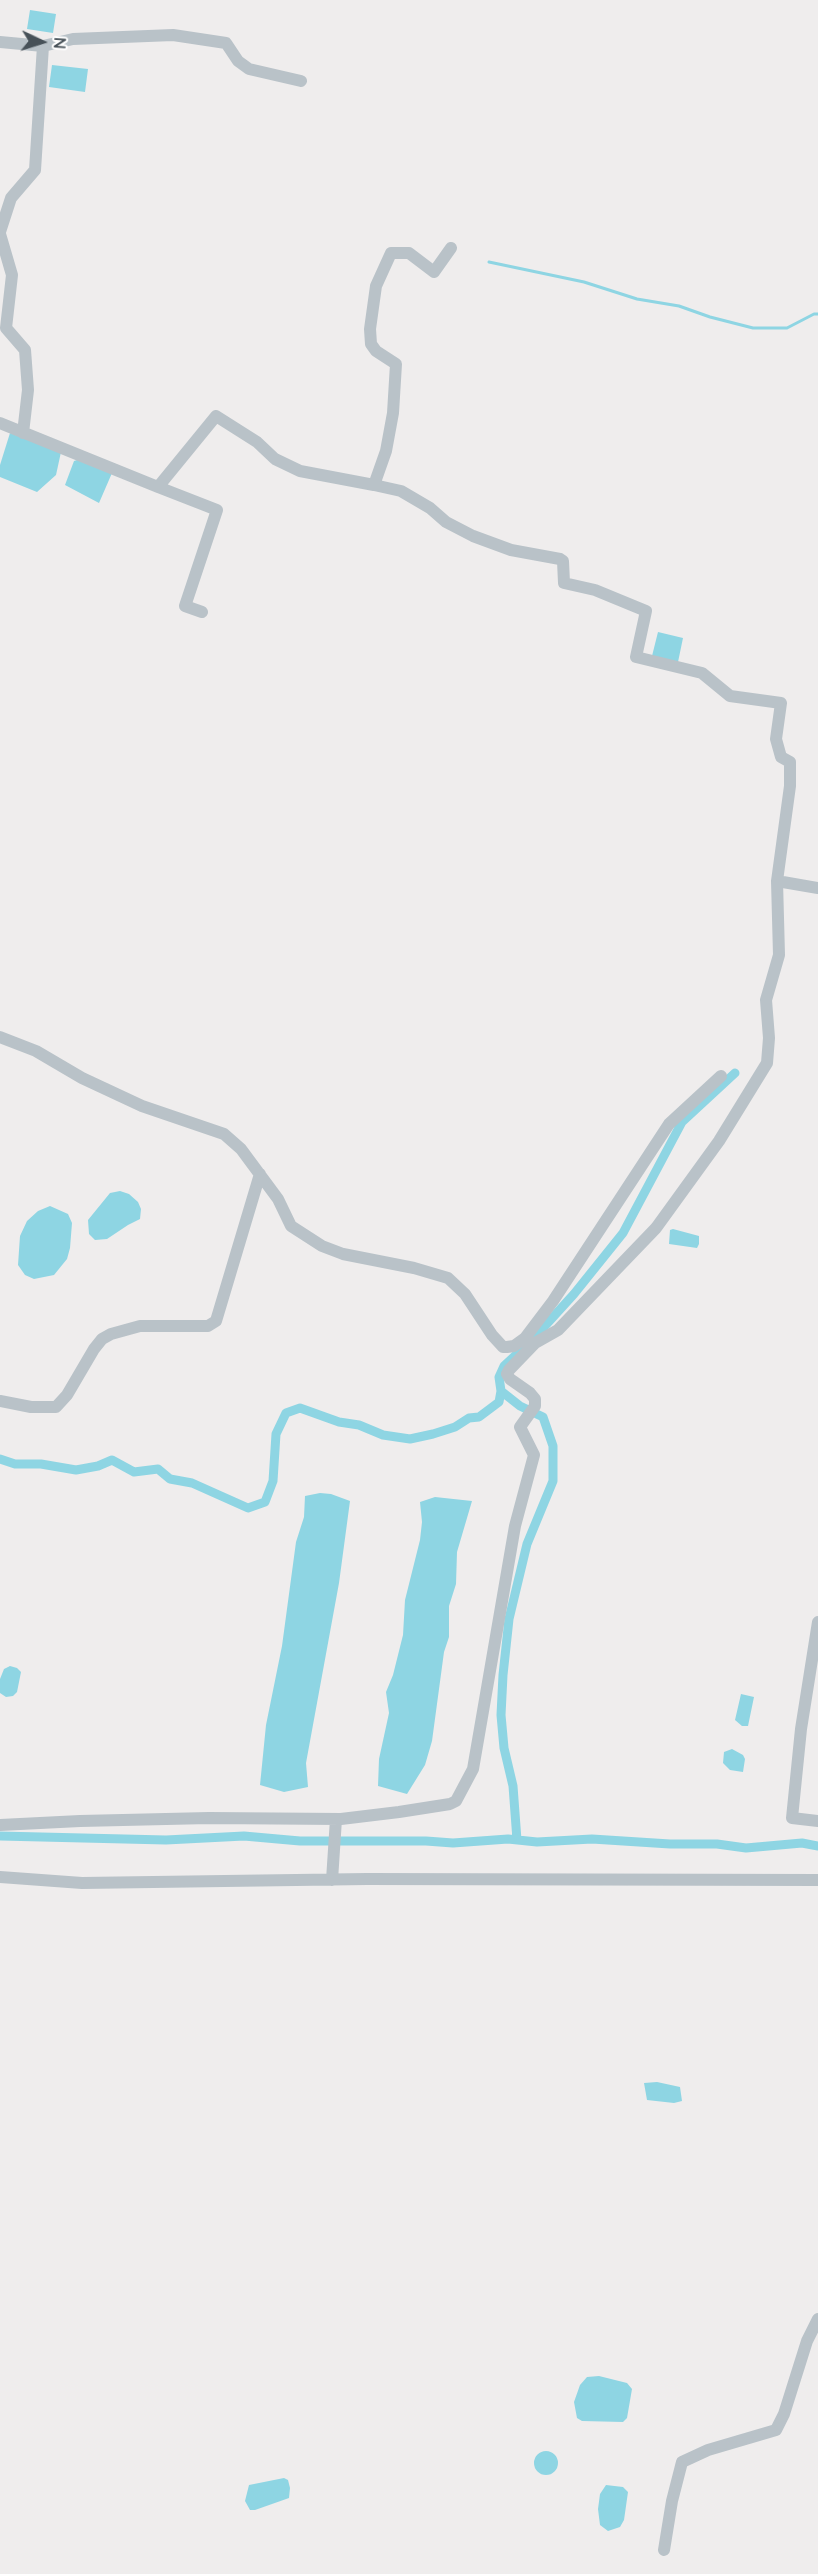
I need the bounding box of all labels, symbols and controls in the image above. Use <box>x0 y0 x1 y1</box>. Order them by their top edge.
north arrow <box>12 12 72 72</box>
text: N <box>50 37 70 50</box>

